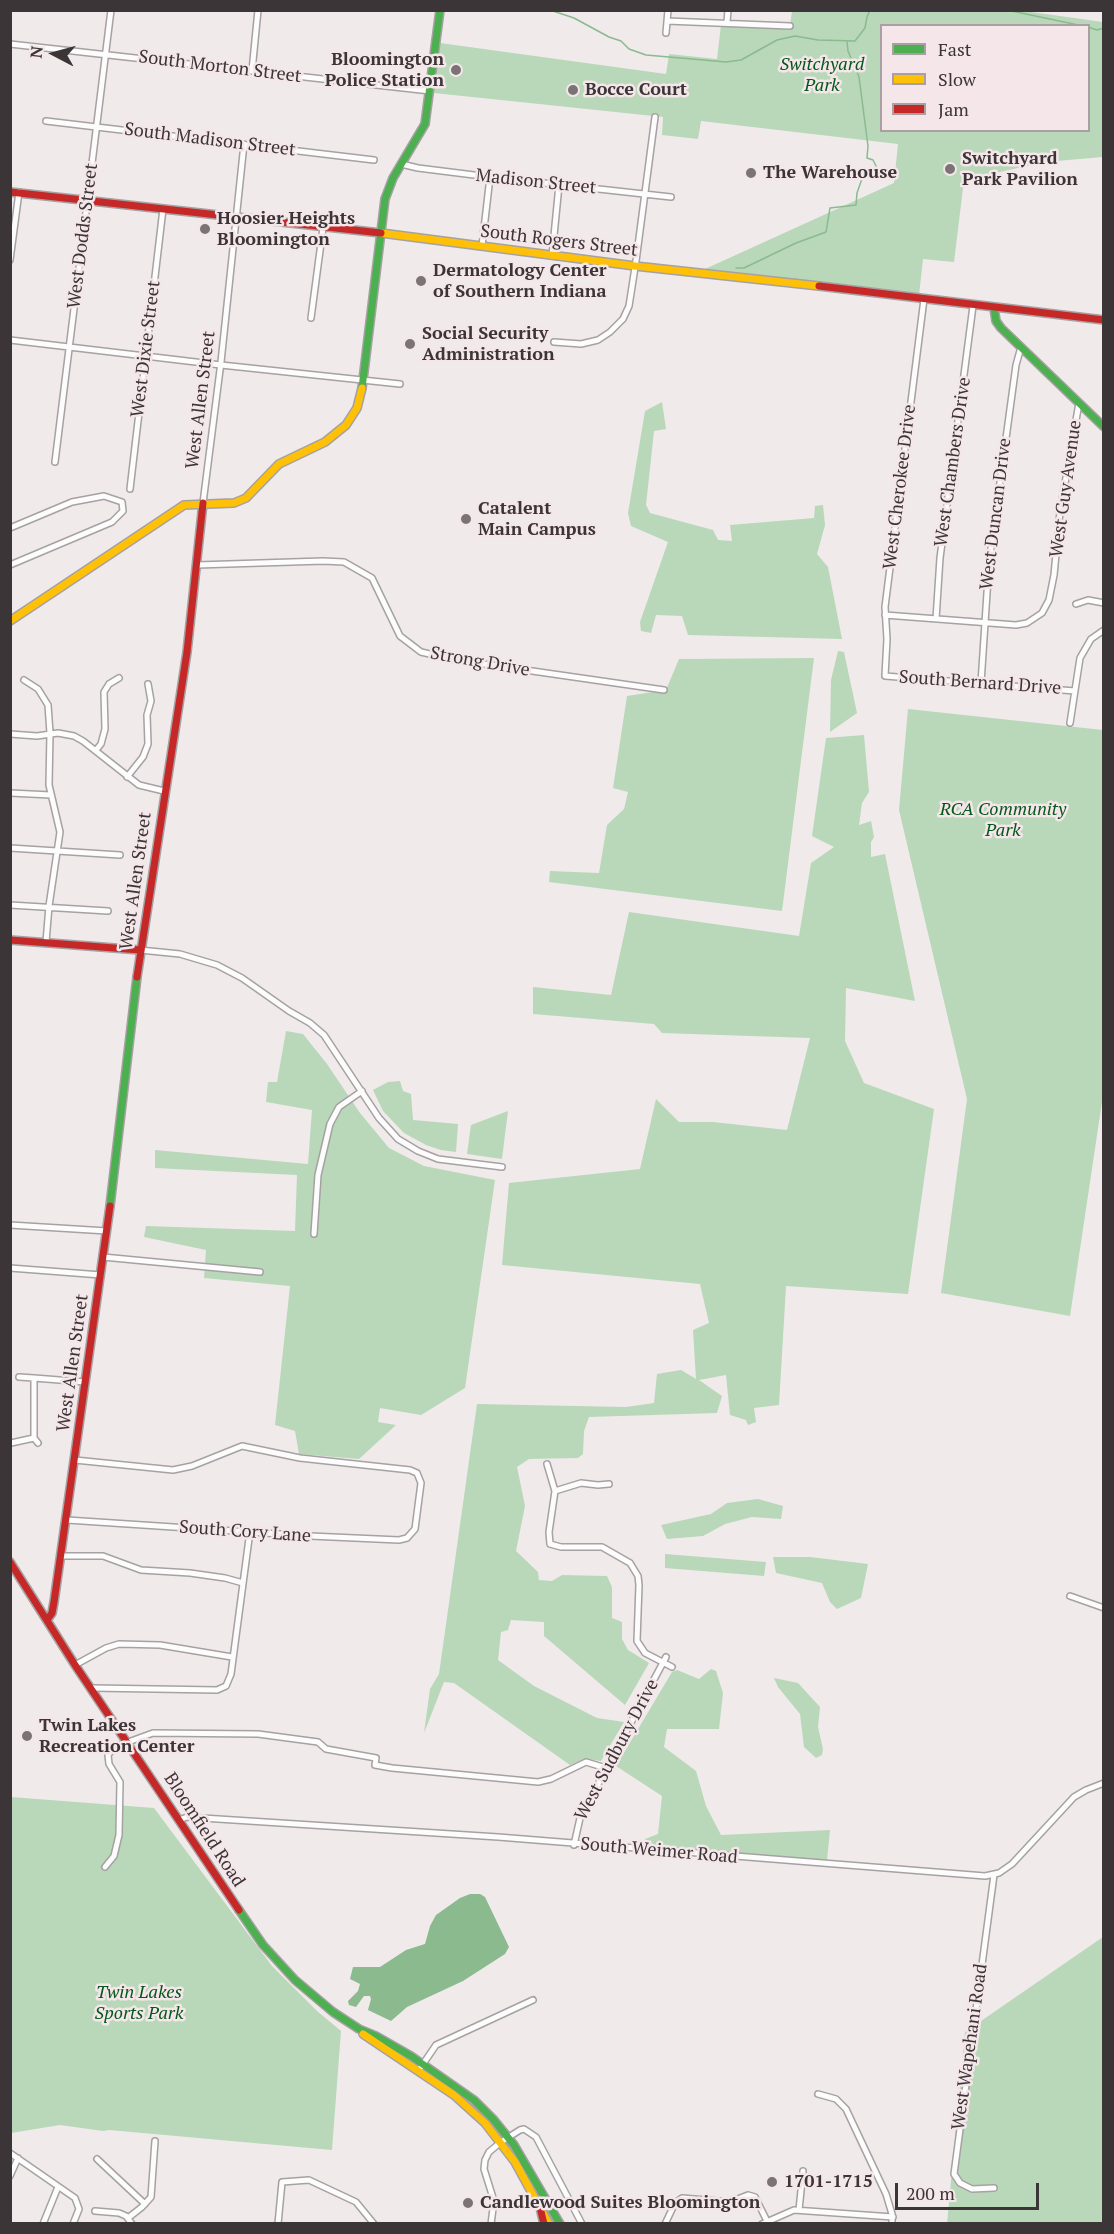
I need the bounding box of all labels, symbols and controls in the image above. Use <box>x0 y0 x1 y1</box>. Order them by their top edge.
north arrow <box>24 24 84 84</box>
legend <box>880 24 1090 132</box>
text: Fast <box>938 37 971 61</box>
text: N <box>25 45 48 59</box>
street label: South Morton Street <box>137 46 303 88</box>
place label: Bloomington Police Station <box>325 49 444 92</box>
park label: Switchyard Park <box>780 54 864 97</box>
marker: Bloomington Police Station <box>449 63 463 77</box>
text: Slow <box>938 67 976 91</box>
place label: Bocce Court <box>585 79 687 101</box>
marker: Bocce Court <box>566 83 580 97</box>
text: Jam <box>938 97 969 121</box>
street label: South Madison Street <box>123 119 297 161</box>
place label: Switchyard Park Pavilion <box>962 148 1078 190</box>
street label: West Dodds Street <box>63 162 103 310</box>
place label: The Warehouse <box>763 162 897 184</box>
marker: Switchyard Park Pavilion <box>943 162 957 176</box>
street label: Madison Street <box>475 165 597 199</box>
marker: The Warehouse <box>744 166 758 180</box>
place label: Hoosier Heights Bloomington <box>217 208 355 250</box>
street label: South Rogers Street <box>479 221 639 261</box>
marker: Hoosier Heights Bloomington <box>198 222 212 236</box>
place label: Dermatology Center of Southern Indiana <box>433 260 607 302</box>
marker: Dermatology Center of Southern Indiana <box>414 274 428 288</box>
street label: West Dixie Street <box>127 279 165 419</box>
place label: Social Security Administration <box>422 323 555 366</box>
street label: West Allen Street <box>182 330 220 470</box>
marker: Social Security Administration <box>403 337 417 351</box>
street label: West Chambers Drive <box>930 376 976 548</box>
street label: West Cherokee Drive <box>879 403 921 571</box>
street label: West Guy Avenue <box>1046 419 1086 559</box>
street label: West Duncan Drive <box>976 437 1016 591</box>
place label: Catalent Main Campus <box>478 498 596 540</box>
marker: Catalent Main Campus <box>459 512 473 526</box>
street label: Strong Drive <box>429 643 531 681</box>
street label: South Bernard Drive <box>898 667 1062 699</box>
park label: RCA Community Park <box>940 799 1066 842</box>
street label: West Allen Street <box>116 811 156 951</box>
street label: West Allen Street <box>53 1293 93 1433</box>
street label: South Cory Lane <box>178 1517 312 1547</box>
street label: West Sudbury Drive <box>571 1676 663 1824</box>
place label: Twin Lakes Recreation Center <box>39 1715 194 1758</box>
marker: Twin Lakes Recreation Center <box>20 1729 34 1743</box>
street label: Bloomfield Road <box>159 1769 249 1891</box>
street label: South Weimer Road <box>580 1833 738 1869</box>
street label: West Wapehani Road <box>948 1962 992 2132</box>
park label: Twin Lakes Sports Park <box>95 1982 183 2024</box>
place label: 1701-1715 <box>784 2171 873 2193</box>
scale bar <box>898 2171 1042 2209</box>
marker: 1701-1715 <box>765 2175 779 2189</box>
text: 200 m <box>906 2181 955 2205</box>
place label: Candlewood Suites Bloomington <box>480 2192 760 2214</box>
marker: Candlewood Suites Bloomington <box>461 2196 475 2210</box>

